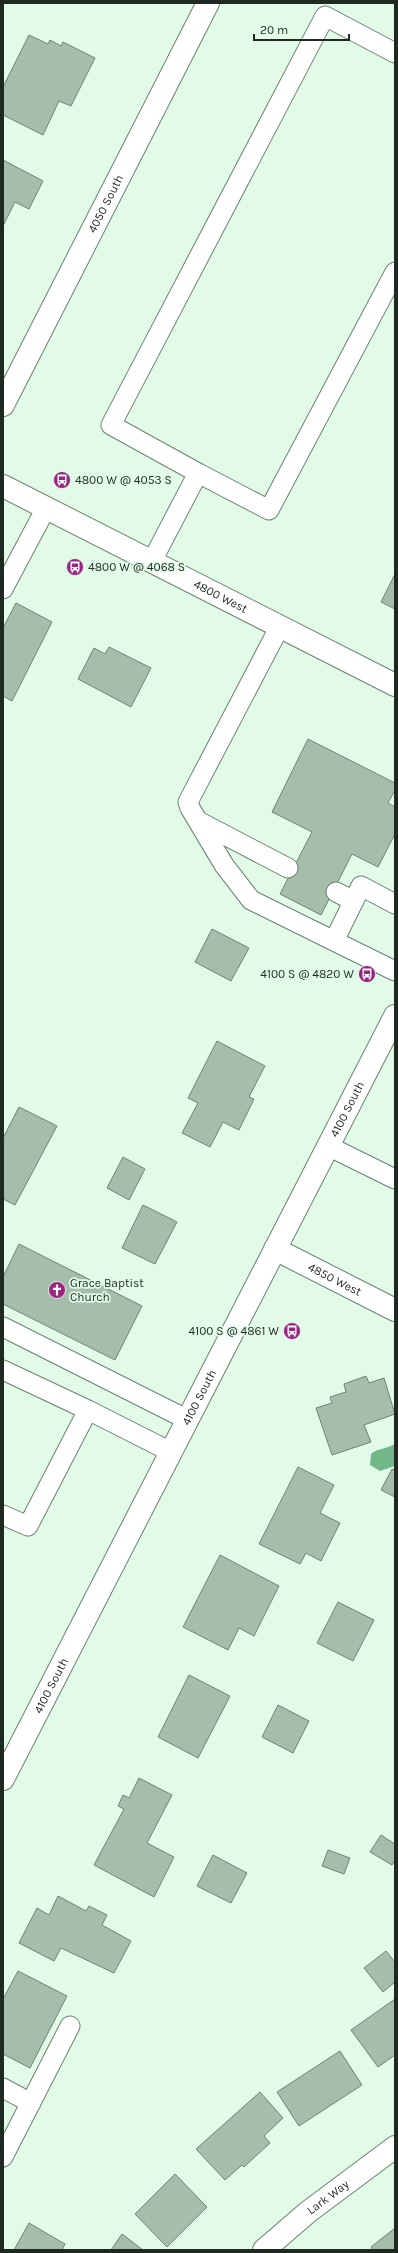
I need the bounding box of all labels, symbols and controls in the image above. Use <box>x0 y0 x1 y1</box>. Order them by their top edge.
scale bar <box>254 16 349 42</box>
text: 20 m <box>260 23 288 37</box>
street label: 4050 South <box>85 172 126 235</box>
bus stop icon: 4800 W @ 4053 S <box>52 470 72 490</box>
place label: 4800 W @ 4053 S <box>75 473 172 487</box>
bus stop icon: 4800 W @ 4068 S <box>65 557 85 577</box>
place label: 4800 W @ 4068 S <box>88 560 185 574</box>
street label: 4800 West <box>191 577 250 616</box>
bus stop icon: 4100 S @ 4820 W <box>357 964 377 984</box>
place label: 4100 S @ 4820 W <box>260 967 354 981</box>
street label: 4100 South <box>327 1079 367 1139</box>
street label: 4850 West <box>306 1260 364 1299</box>
place label: Grace Baptist Church <box>70 1276 144 1304</box>
church icon: Grace Baptist Church <box>47 1280 67 1300</box>
bus stop icon: 4100 S @ 4861 W <box>282 1321 302 1341</box>
place label: 4100 S @ 4861 W <box>189 1324 279 1338</box>
street label: 4100 South <box>179 1367 219 1428</box>
street label: 4100 South <box>31 1655 71 1716</box>
street label: Lark Way <box>304 2177 352 2217</box>

